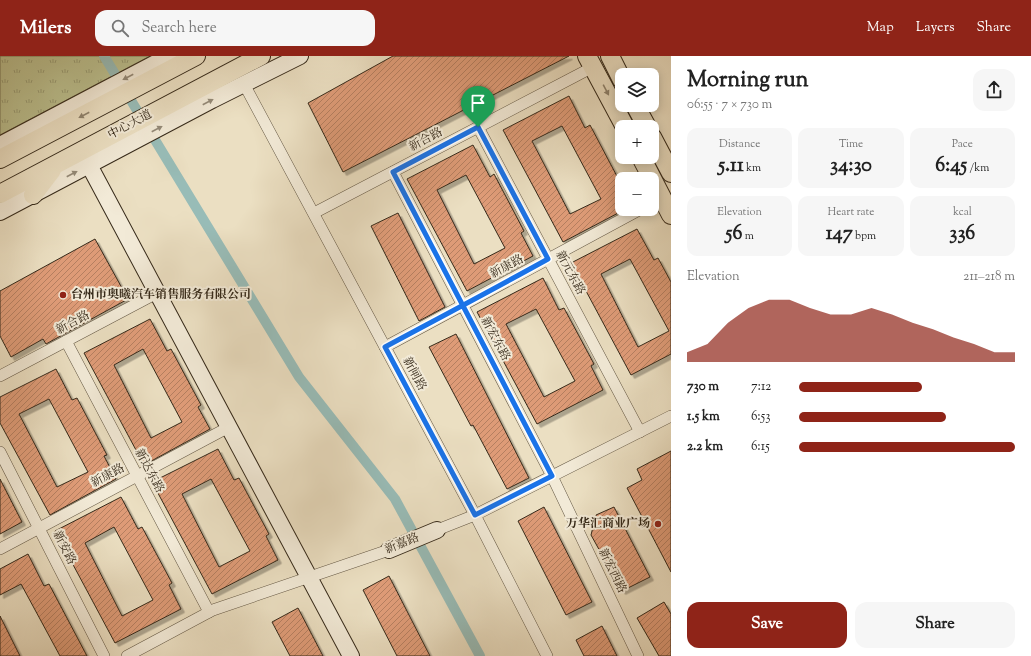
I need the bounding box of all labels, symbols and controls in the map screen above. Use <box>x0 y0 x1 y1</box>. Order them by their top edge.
search box <box>95 10 375 46</box>
text: Milers <box>20 15 71 42</box>
icon: search <box>109 17 131 39</box>
text: Search here <box>141 18 217 39</box>
text: Map <box>867 18 894 38</box>
text: Layers <box>916 18 954 38</box>
text: Share <box>976 18 1011 38</box>
text: Morning run <box>687 65 809 97</box>
map controls <box>615 68 659 216</box>
button: layers <box>615 68 659 112</box>
button: share <box>973 69 1015 111</box>
one-way arrow <box>122 74 134 81</box>
one-way arrow <box>602 85 609 96</box>
pin <box>461 86 495 127</box>
icon: arrive <box>467 92 489 114</box>
text: 06:55 · 7 × 730 m <box>687 96 772 114</box>
one-way arrow <box>203 98 214 105</box>
street label: 中心大道 <box>105 106 155 144</box>
one-way arrow <box>78 112 90 118</box>
button: + <box>615 120 659 164</box>
street label: 新合路 <box>406 124 446 156</box>
one-way arrow <box>152 125 163 132</box>
text: Distance <box>719 136 760 152</box>
text: Time <box>839 136 863 152</box>
text: Pace <box>952 136 973 152</box>
text: 5.11 <box>718 152 744 181</box>
text: 34:30 <box>830 152 872 181</box>
text: 6:45 <box>935 152 967 181</box>
text: km <box>744 160 761 176</box>
text: /km <box>967 160 989 176</box>
one-way arrow <box>66 171 77 177</box>
button: − <box>615 172 659 216</box>
text: Elevation <box>717 204 762 220</box>
text: Heart rate <box>828 204 874 220</box>
text: kcal <box>953 204 972 220</box>
text: 56 <box>726 220 742 249</box>
text: 147 <box>826 220 853 249</box>
text: 336 <box>949 220 975 249</box>
text: m <box>742 228 754 244</box>
text: bpm <box>853 228 876 244</box>
street label: 新元东路 <box>551 248 589 298</box>
street label: 新康路 <box>487 251 527 283</box>
text: Elevation <box>687 268 740 286</box>
text: 211–218 m <box>963 268 1015 286</box>
place label: 台州市奥曦汽车销售服务有限公司 <box>71 286 251 304</box>
marker: 台州市奥曦汽车销售服务有限公司 <box>58 290 68 300</box>
street label: 新合路 <box>53 307 93 339</box>
street label: 新宏东路 <box>476 314 514 364</box>
street label: 新闸路 <box>398 354 430 394</box>
text: 730 m <box>687 378 719 396</box>
text: 7:12 <box>751 378 771 396</box>
text: 1.5 km <box>687 408 720 426</box>
text: 6:53 <box>751 408 770 426</box>
text: 2.2 km <box>687 438 723 456</box>
text: 6:15 <box>751 438 770 456</box>
street label: 新达东路 <box>130 446 168 496</box>
street label: 新康路 <box>88 460 128 492</box>
place label: 万华汇商业广场 <box>566 515 650 533</box>
marker: 万华汇商业广场 <box>653 519 663 529</box>
street label: 新安路 <box>48 528 80 568</box>
street label: 新嘉路 <box>382 529 422 559</box>
street label: 新宏西路 <box>593 545 631 597</box>
button: Save <box>687 602 847 648</box>
button: Share <box>855 602 1015 648</box>

